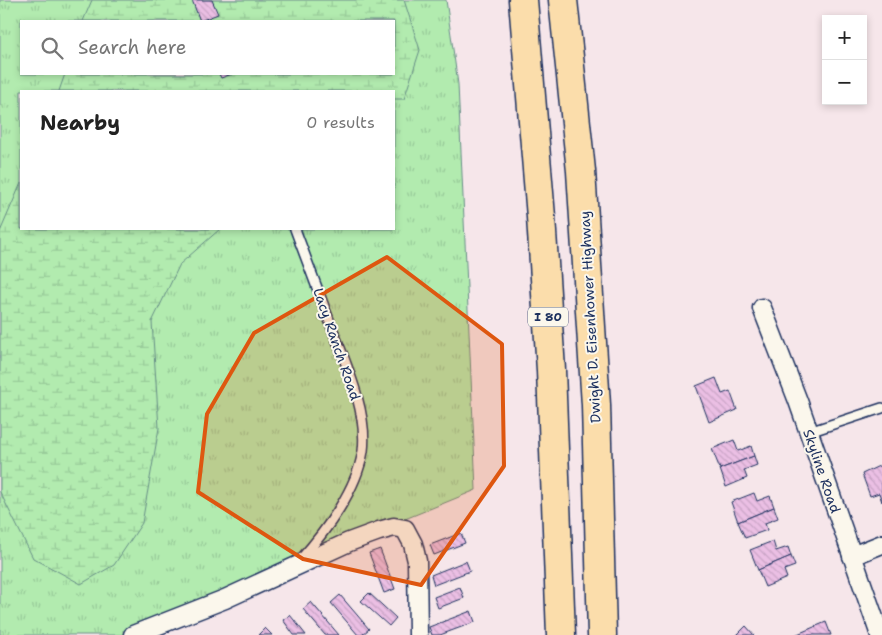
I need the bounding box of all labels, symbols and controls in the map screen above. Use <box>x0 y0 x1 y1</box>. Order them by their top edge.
map controls <box>822 15 867 105</box>
button: + <box>822 15 867 60</box>
search box <box>20 20 395 75</box>
icon: search <box>38 34 66 62</box>
text: Search here <box>78 35 187 60</box>
button: − <box>822 60 867 105</box>
text: Nearby <box>40 109 120 137</box>
text: 0 results <box>306 112 375 133</box>
street label: Dwight D. Eisenhower Highway <box>575 211 605 423</box>
street label: Lacy Ranch Road <box>309 285 365 403</box>
road number: I 80 <box>528 308 568 326</box>
street label: Skyline Road <box>799 427 845 516</box>

